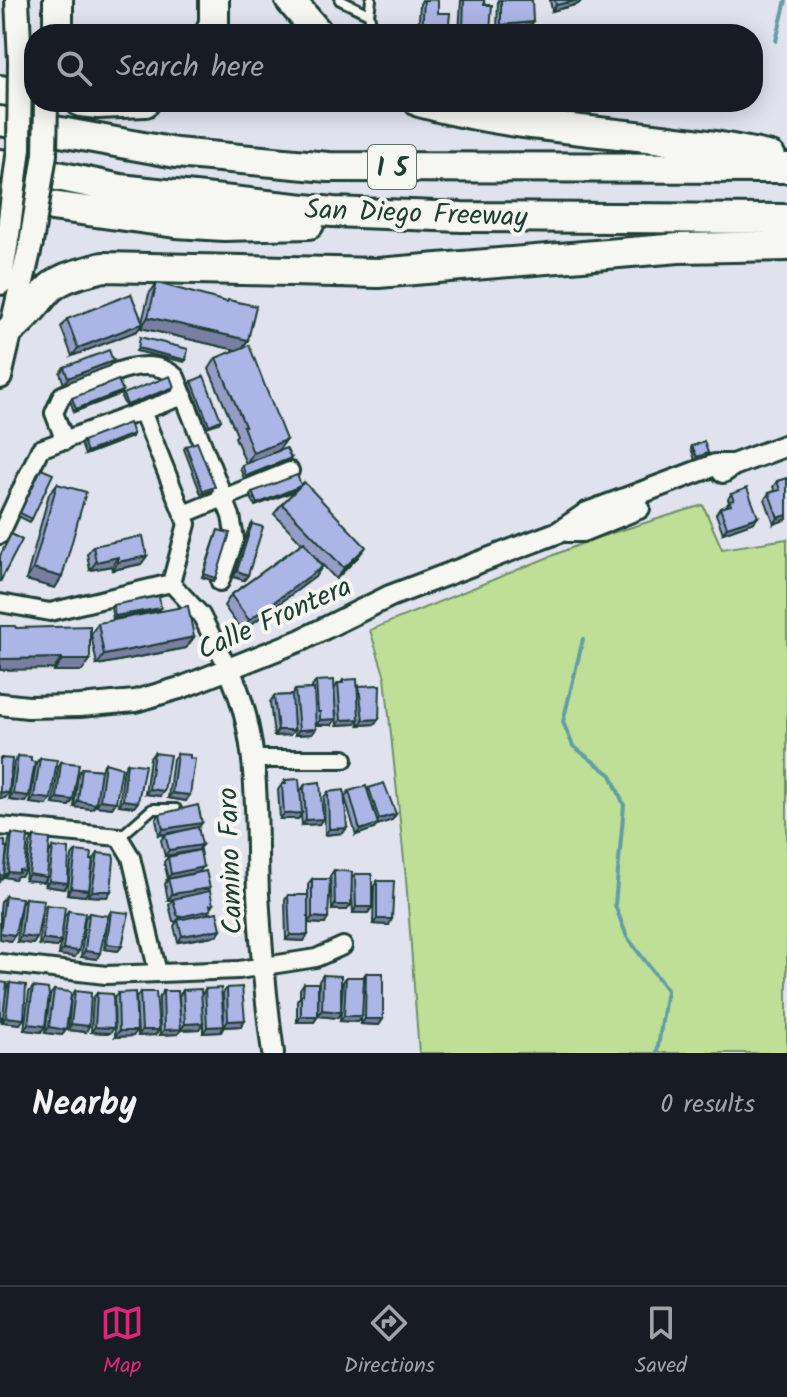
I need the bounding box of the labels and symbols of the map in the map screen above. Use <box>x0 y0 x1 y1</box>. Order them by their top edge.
road number: I 5 <box>368 145 416 189</box>
street label: San Diego Freeway <box>304 188 529 241</box>
street label: Calle Frontera <box>191 565 359 673</box>
street label: Camino Faro <box>206 786 257 935</box>

